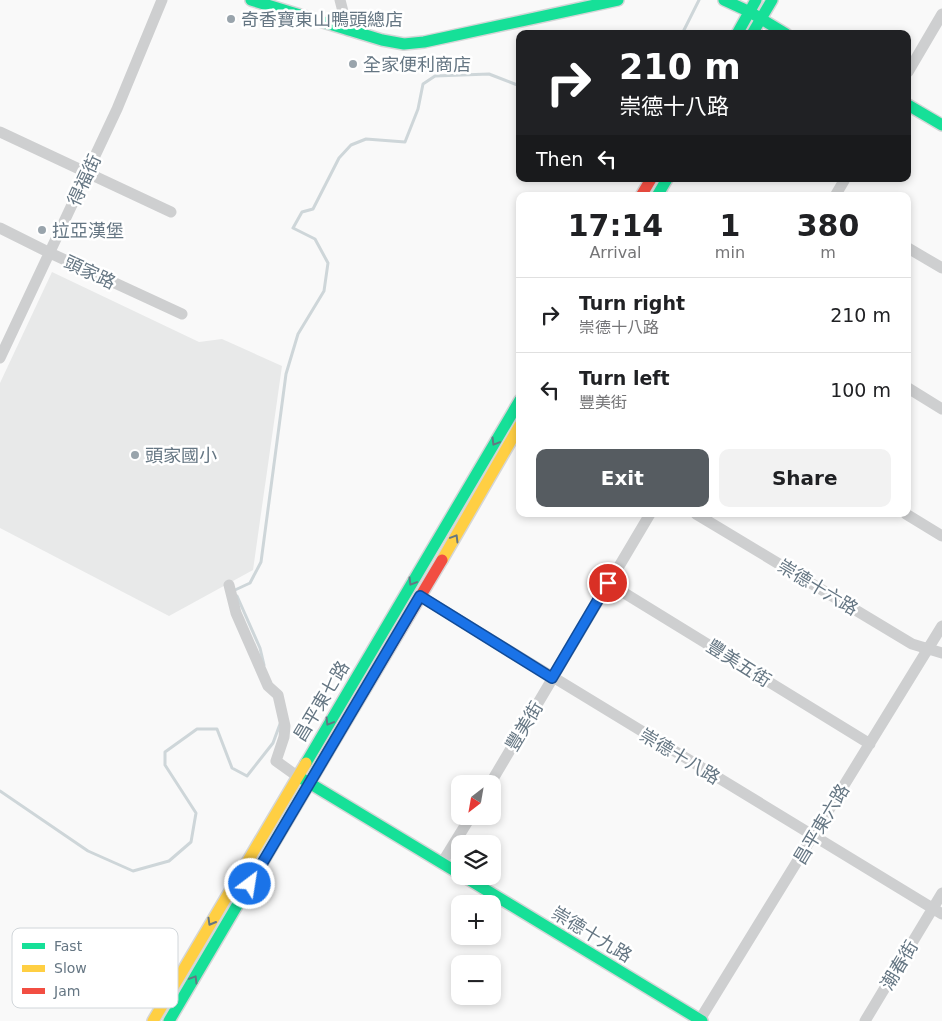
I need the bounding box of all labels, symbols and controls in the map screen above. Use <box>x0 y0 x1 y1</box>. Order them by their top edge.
place label: 奇香寶東山鴨頭總店 <box>241 9 403 30</box>
marker: 奇香寶東山鴨頭總店 <box>225 13 237 25</box>
text: 210 m <box>619 47 741 87</box>
icon: right <box>536 50 601 115</box>
place label: 全家便利商店 <box>363 54 471 75</box>
marker: 全家便利商店 <box>347 58 359 70</box>
text: 崇德十八路 <box>619 94 729 119</box>
icon: left <box>593 145 621 173</box>
text: Then <box>536 148 583 170</box>
street label: 得福街 <box>63 151 105 209</box>
text: 17:14 <box>568 208 663 243</box>
text: 1 <box>719 208 740 243</box>
text: 380 <box>797 208 859 243</box>
place label: 拉亞漢堡 <box>52 220 124 241</box>
marker: 拉亞漢堡 <box>36 224 48 236</box>
text: Arrival <box>589 243 641 262</box>
text: min <box>715 243 745 262</box>
text: m <box>820 243 836 262</box>
street label: 頭家路 <box>61 251 119 293</box>
text: Turn right <box>579 292 685 314</box>
icon: right <box>536 301 564 329</box>
text: 210 m <box>830 304 891 326</box>
text: 崇德十八路 <box>579 318 659 337</box>
text: Turn left <box>579 367 670 389</box>
icon: left <box>536 376 564 404</box>
text: 100 m <box>830 379 891 401</box>
text: 豐美街 <box>579 393 627 412</box>
one-way arrow <box>492 437 502 446</box>
place label: 頭家國小 <box>145 445 217 466</box>
marker: 頭家國小 <box>129 449 141 461</box>
button: Exit <box>536 449 709 507</box>
button: Share <box>719 449 891 507</box>
one-way arrow <box>448 534 458 543</box>
street label: 崇德十六路 <box>774 555 862 619</box>
pin <box>587 562 629 604</box>
icon: arrive <box>594 569 622 597</box>
one-way arrow <box>409 576 419 585</box>
street label: 豐美五街 <box>703 635 775 691</box>
street label: 昌平東七路 <box>289 657 353 745</box>
street label: 豐美街 <box>501 697 547 755</box>
one-way arrow <box>326 716 336 725</box>
street label: 崇德十八路 <box>636 724 724 788</box>
north arrow <box>451 775 501 825</box>
map controls <box>451 775 501 1005</box>
street label: 昌平東六路 <box>789 780 853 868</box>
button: layers <box>451 835 501 885</box>
position arrow <box>223 857 275 909</box>
button: + <box>451 895 501 945</box>
street label: 崇德十九路 <box>548 902 636 966</box>
one-way arrow <box>208 917 218 926</box>
legend <box>12 928 178 1008</box>
street label: 潮春街 <box>876 936 922 994</box>
text: Fast <box>54 938 83 954</box>
button: − <box>451 955 501 1005</box>
text: Slow <box>54 960 87 976</box>
one-way arrow <box>187 976 197 985</box>
text: Jam <box>53 983 80 999</box>

